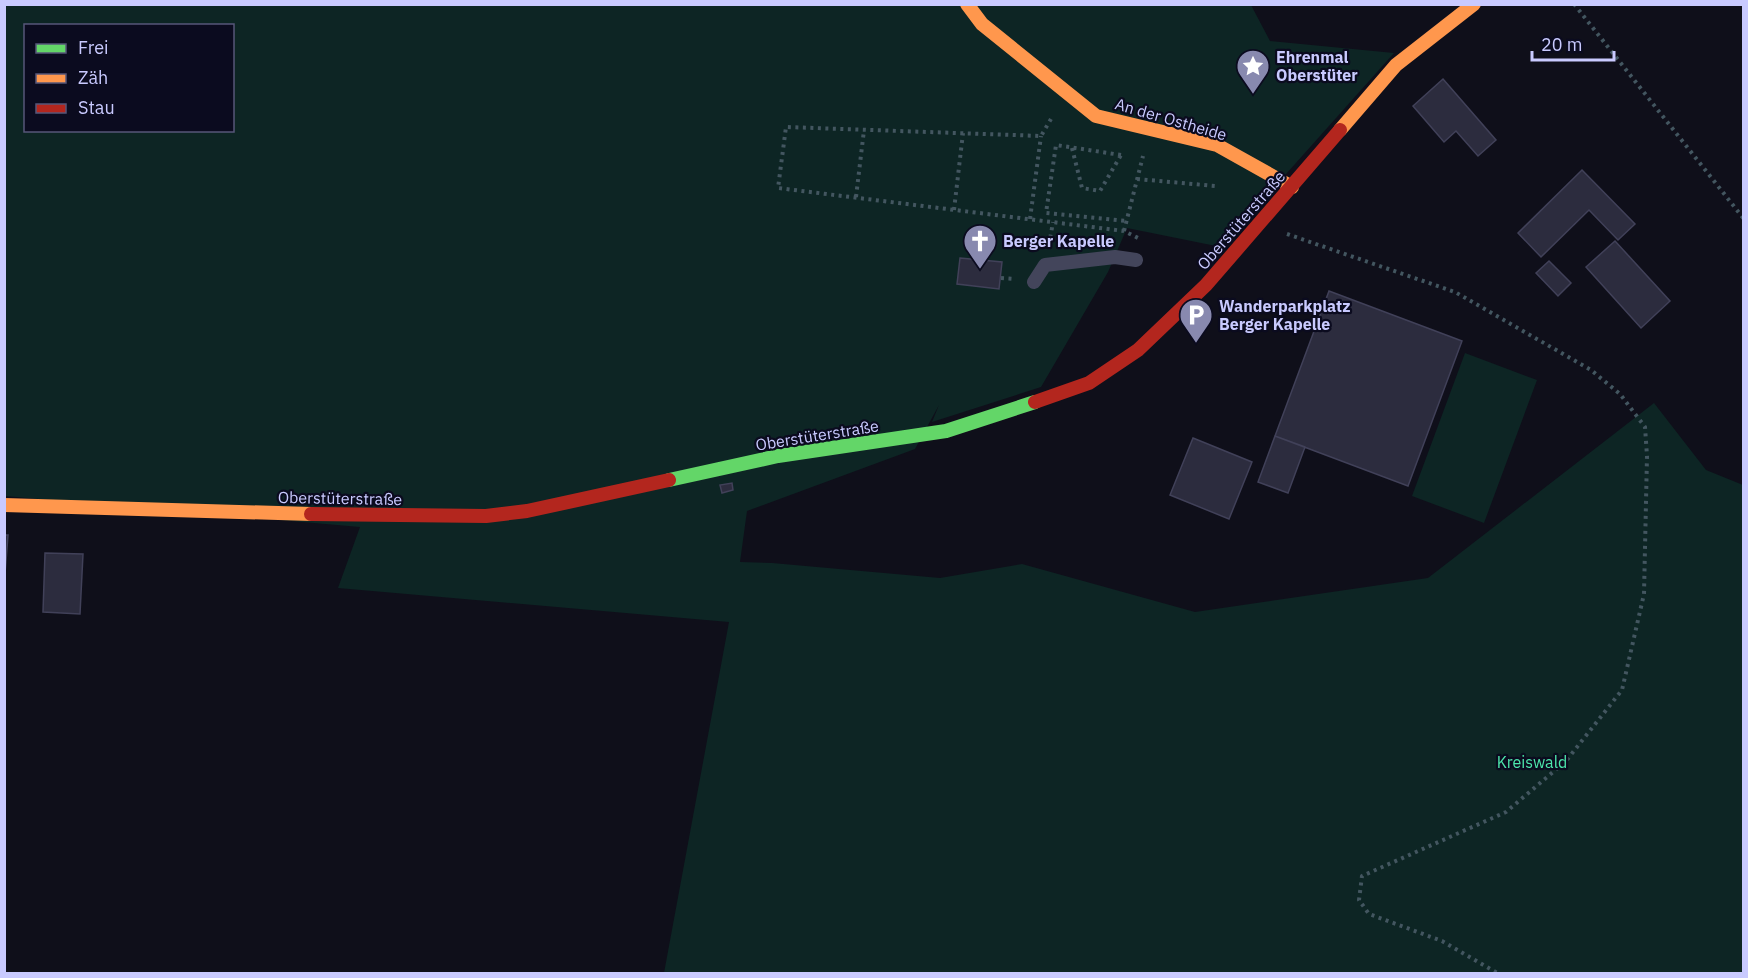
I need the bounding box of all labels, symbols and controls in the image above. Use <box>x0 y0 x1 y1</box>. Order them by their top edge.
legend <box>24 24 234 132</box>
scale bar <box>1532 24 1614 62</box>
text: 20 m <box>1541 33 1583 56</box>
text: Frei <box>78 36 109 59</box>
place label: Ehrenmal Oberstüter <box>1276 47 1358 85</box>
place icon: Ehrenmal Oberstüter <box>1235 48 1271 95</box>
text: Zäh <box>78 66 108 89</box>
street label: An der Ostheide <box>1113 93 1229 145</box>
text: Stau <box>78 96 115 119</box>
street label: Oberstüterstraße <box>1193 166 1290 274</box>
church icon: Berger Kapelle <box>962 223 998 270</box>
place label: Berger Kapelle <box>1003 231 1114 251</box>
place label: Wanderparkplatz Berger Kapelle <box>1219 296 1350 334</box>
parking icon: Wanderparkplatz Berger Kapelle <box>1178 297 1214 344</box>
street label: Oberstüterstraße <box>754 415 880 455</box>
street label: Oberstüterstraße <box>278 487 403 509</box>
park label: Kreiswald <box>1497 752 1567 772</box>

